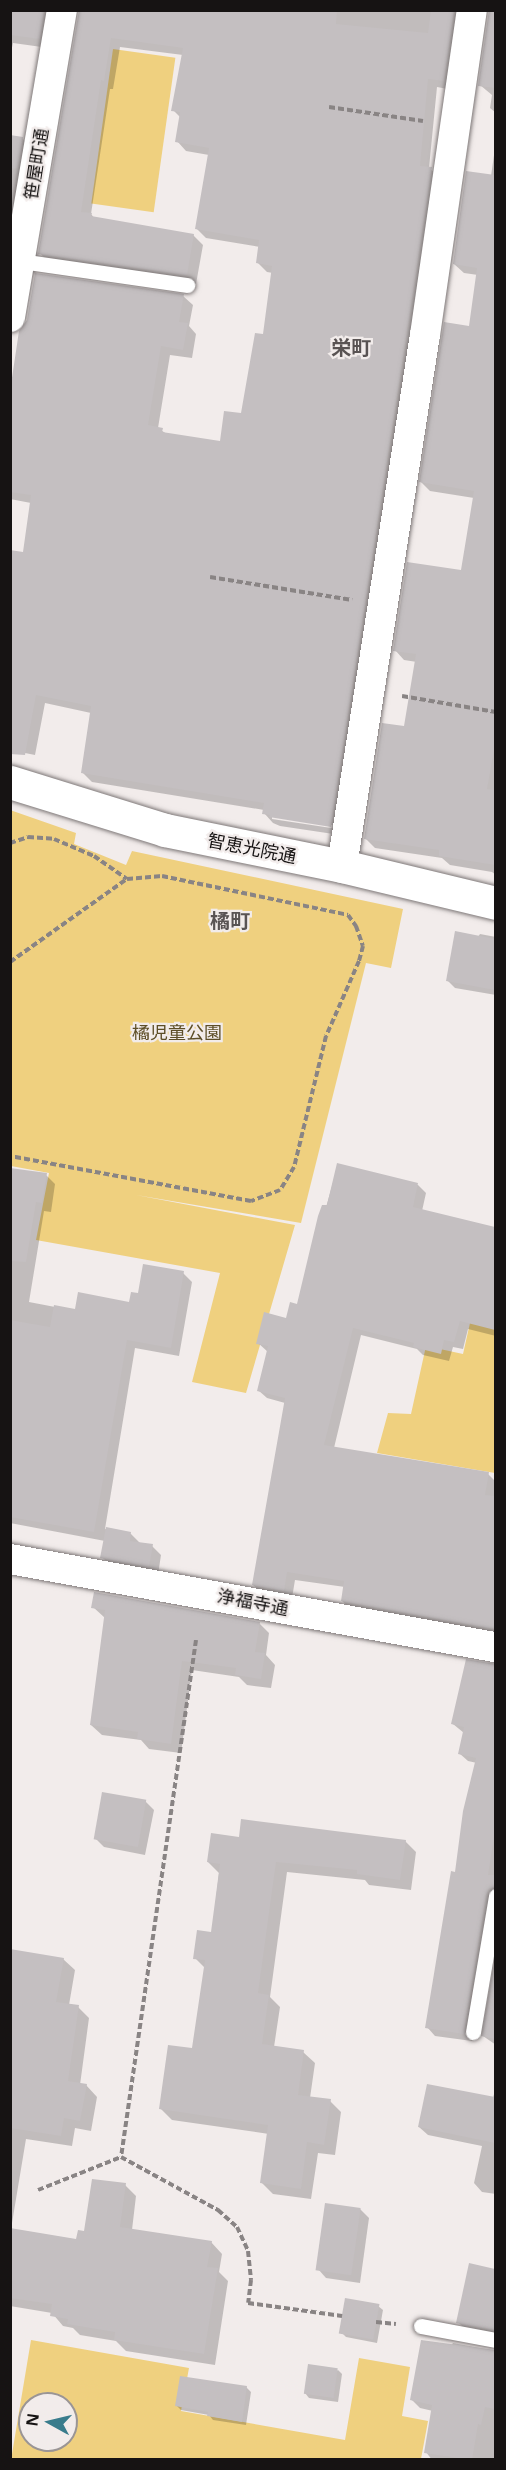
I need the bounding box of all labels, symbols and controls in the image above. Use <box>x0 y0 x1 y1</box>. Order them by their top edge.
street label: 笹屋町通 <box>20 127 52 201</box>
district label: 栄町 <box>331 335 371 359</box>
street label: 智恵光院通 <box>206 829 298 867</box>
district label: 橘町 <box>210 908 250 932</box>
park label: 橘児童公園 <box>132 1021 222 1043</box>
street label: 浄福寺通 <box>216 1585 290 1619</box>
north arrow <box>18 2392 78 2452</box>
text: N <box>20 2412 44 2428</box>

